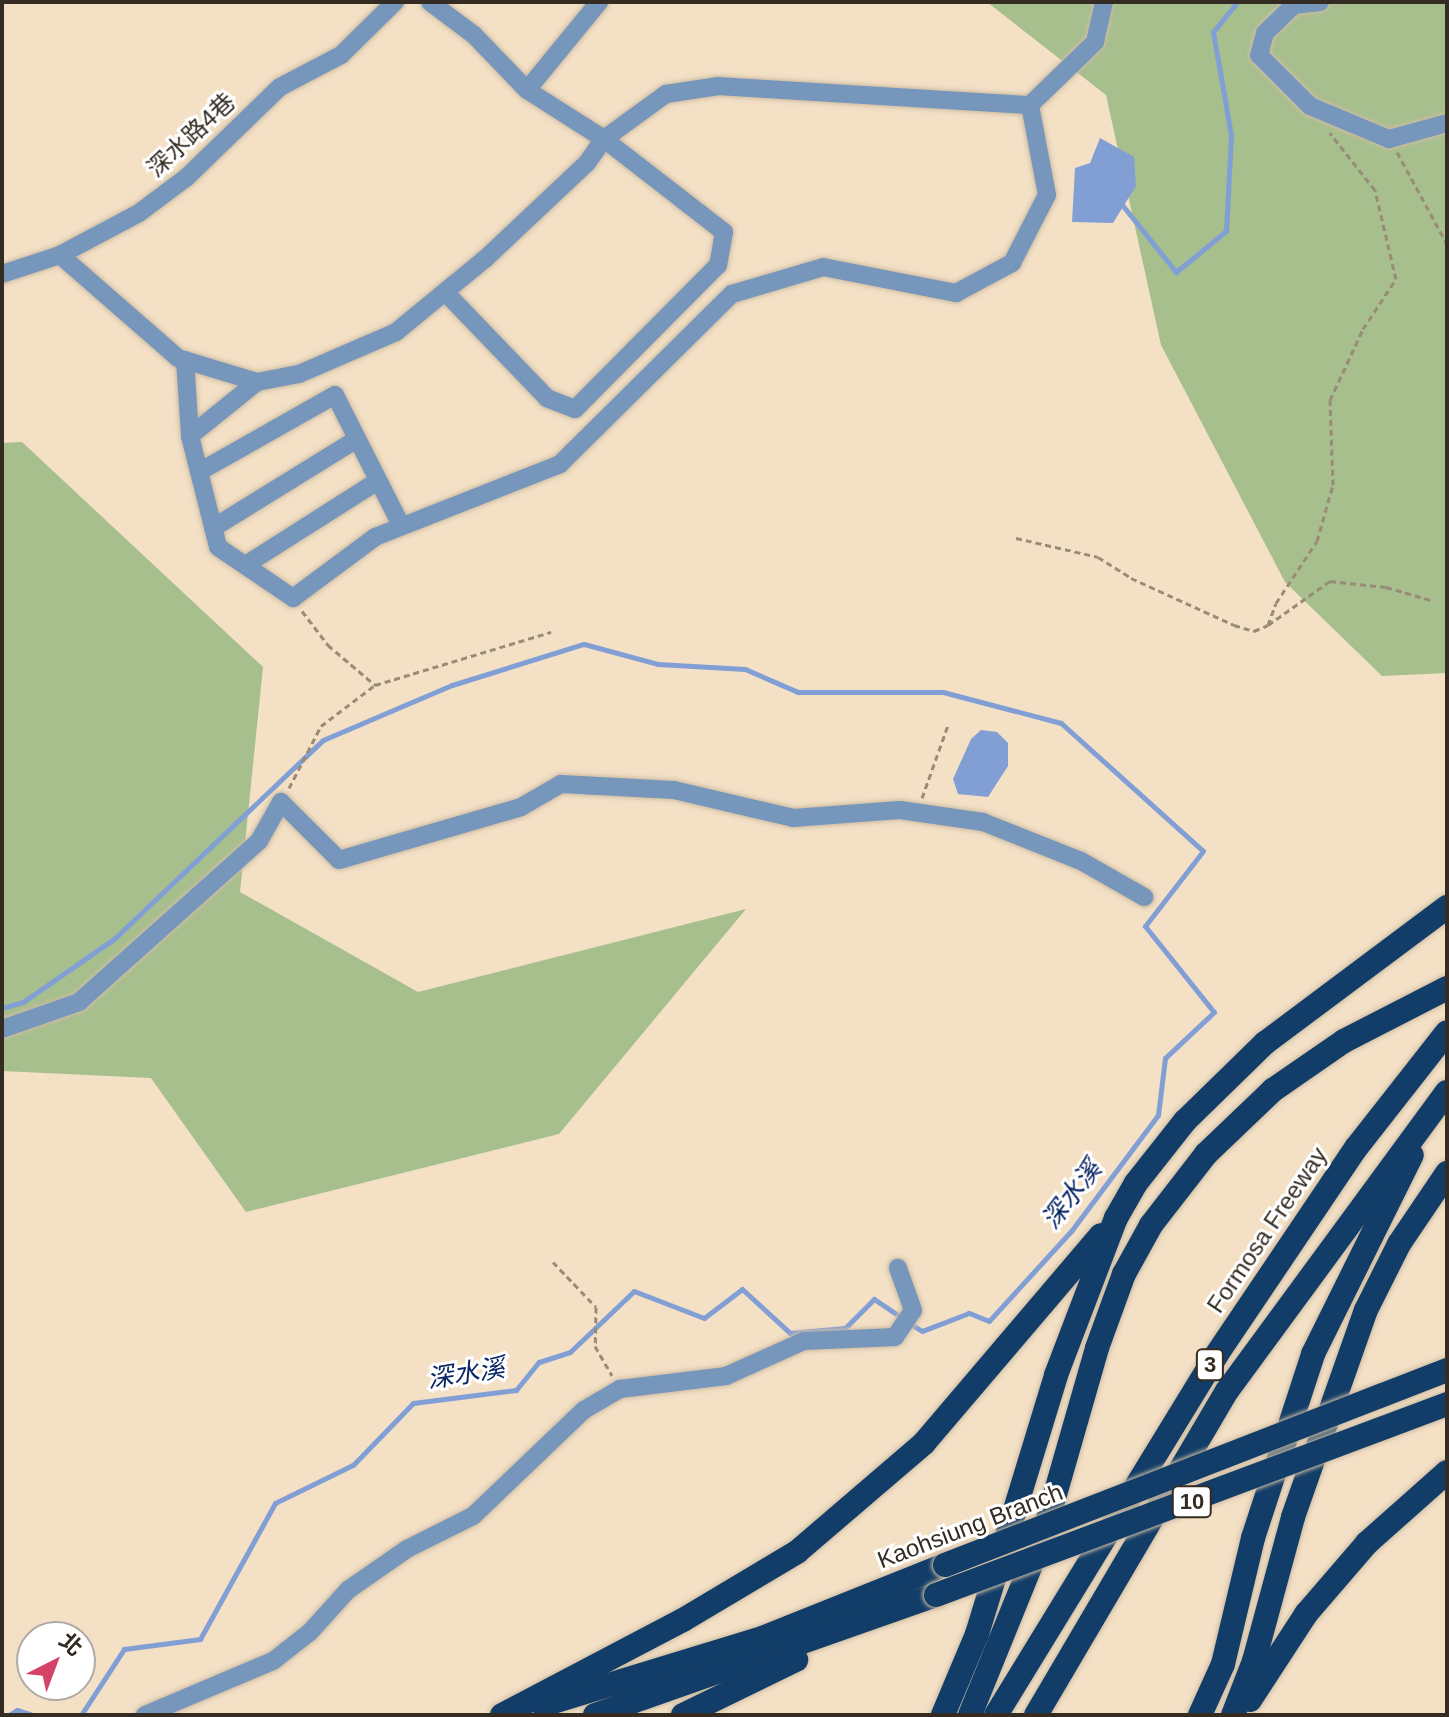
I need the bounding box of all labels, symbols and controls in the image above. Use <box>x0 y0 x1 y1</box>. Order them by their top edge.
street label: 深水路4巷 <box>141 87 241 183</box>
street label: Formosa Freeway <box>1201 1142 1333 1318</box>
water label: 深水溪 <box>1036 1155 1108 1235</box>
road number: 3 <box>1194 1347 1226 1383</box>
water label: 深水溪 <box>425 1352 507 1396</box>
street label: Kaohsiung Branch <box>873 1477 1067 1575</box>
road number: 10 <box>1170 1484 1214 1520</box>
north arrow <box>16 1621 96 1701</box>
text: 北 <box>55 1628 88 1661</box>

